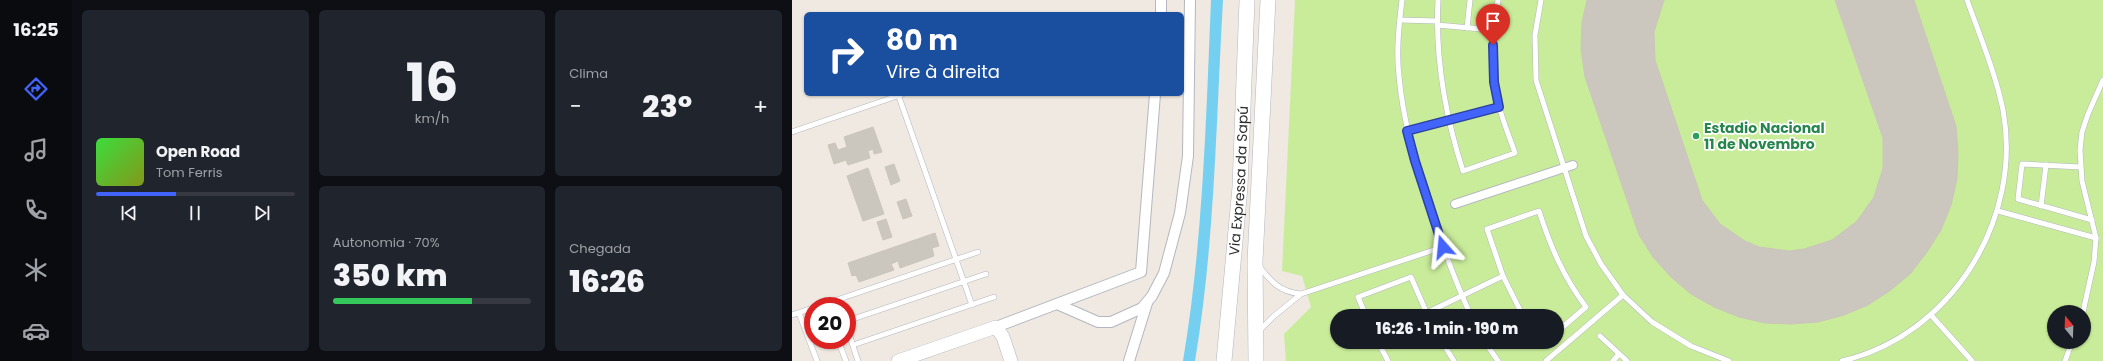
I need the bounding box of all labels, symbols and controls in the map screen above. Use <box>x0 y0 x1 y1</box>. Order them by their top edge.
pin <box>1476 4 1510 45</box>
icon: arrive <box>1482 10 1504 32</box>
text: 16:25 <box>13 17 59 42</box>
text: 80 m <box>886 21 958 60</box>
icon: right <box>820 28 872 80</box>
text: 16 <box>406 46 458 119</box>
text: Vire à direita <box>886 59 1000 84</box>
text: Clima <box>569 64 608 83</box>
icon: directions <box>22 75 50 103</box>
text: 23° <box>642 85 692 128</box>
text: − <box>569 91 581 122</box>
text: + <box>753 91 768 122</box>
street label: Via Expressa da Sapú <box>1224 105 1253 256</box>
text: km/h <box>415 109 449 128</box>
place label: Estadio Nacional 11 de Novembro <box>1704 118 1825 154</box>
marker: Estadio Nacional 11 de Novembro <box>1691 131 1701 141</box>
icon: music <box>22 136 50 164</box>
text: Open Road <box>156 141 240 162</box>
text: Tom Ferris <box>156 163 223 182</box>
icon: phone <box>22 196 50 224</box>
icon: previous <box>118 202 140 224</box>
icon: pause <box>184 202 206 224</box>
icon: next <box>251 202 273 224</box>
position arrow <box>1422 226 1464 268</box>
text: Autonomia · 70% <box>333 233 440 252</box>
text: Chegada <box>569 239 631 258</box>
text: 350 km <box>333 254 447 297</box>
icon: climate <box>22 256 50 284</box>
text: 16:26 <box>569 260 645 303</box>
speed limit sign: 20 <box>804 297 856 349</box>
north arrow <box>2047 305 2091 349</box>
map controls <box>2047 305 2091 349</box>
icon: car <box>22 317 50 345</box>
text: 16:26 · 1 min · 190 m <box>1376 318 1518 339</box>

